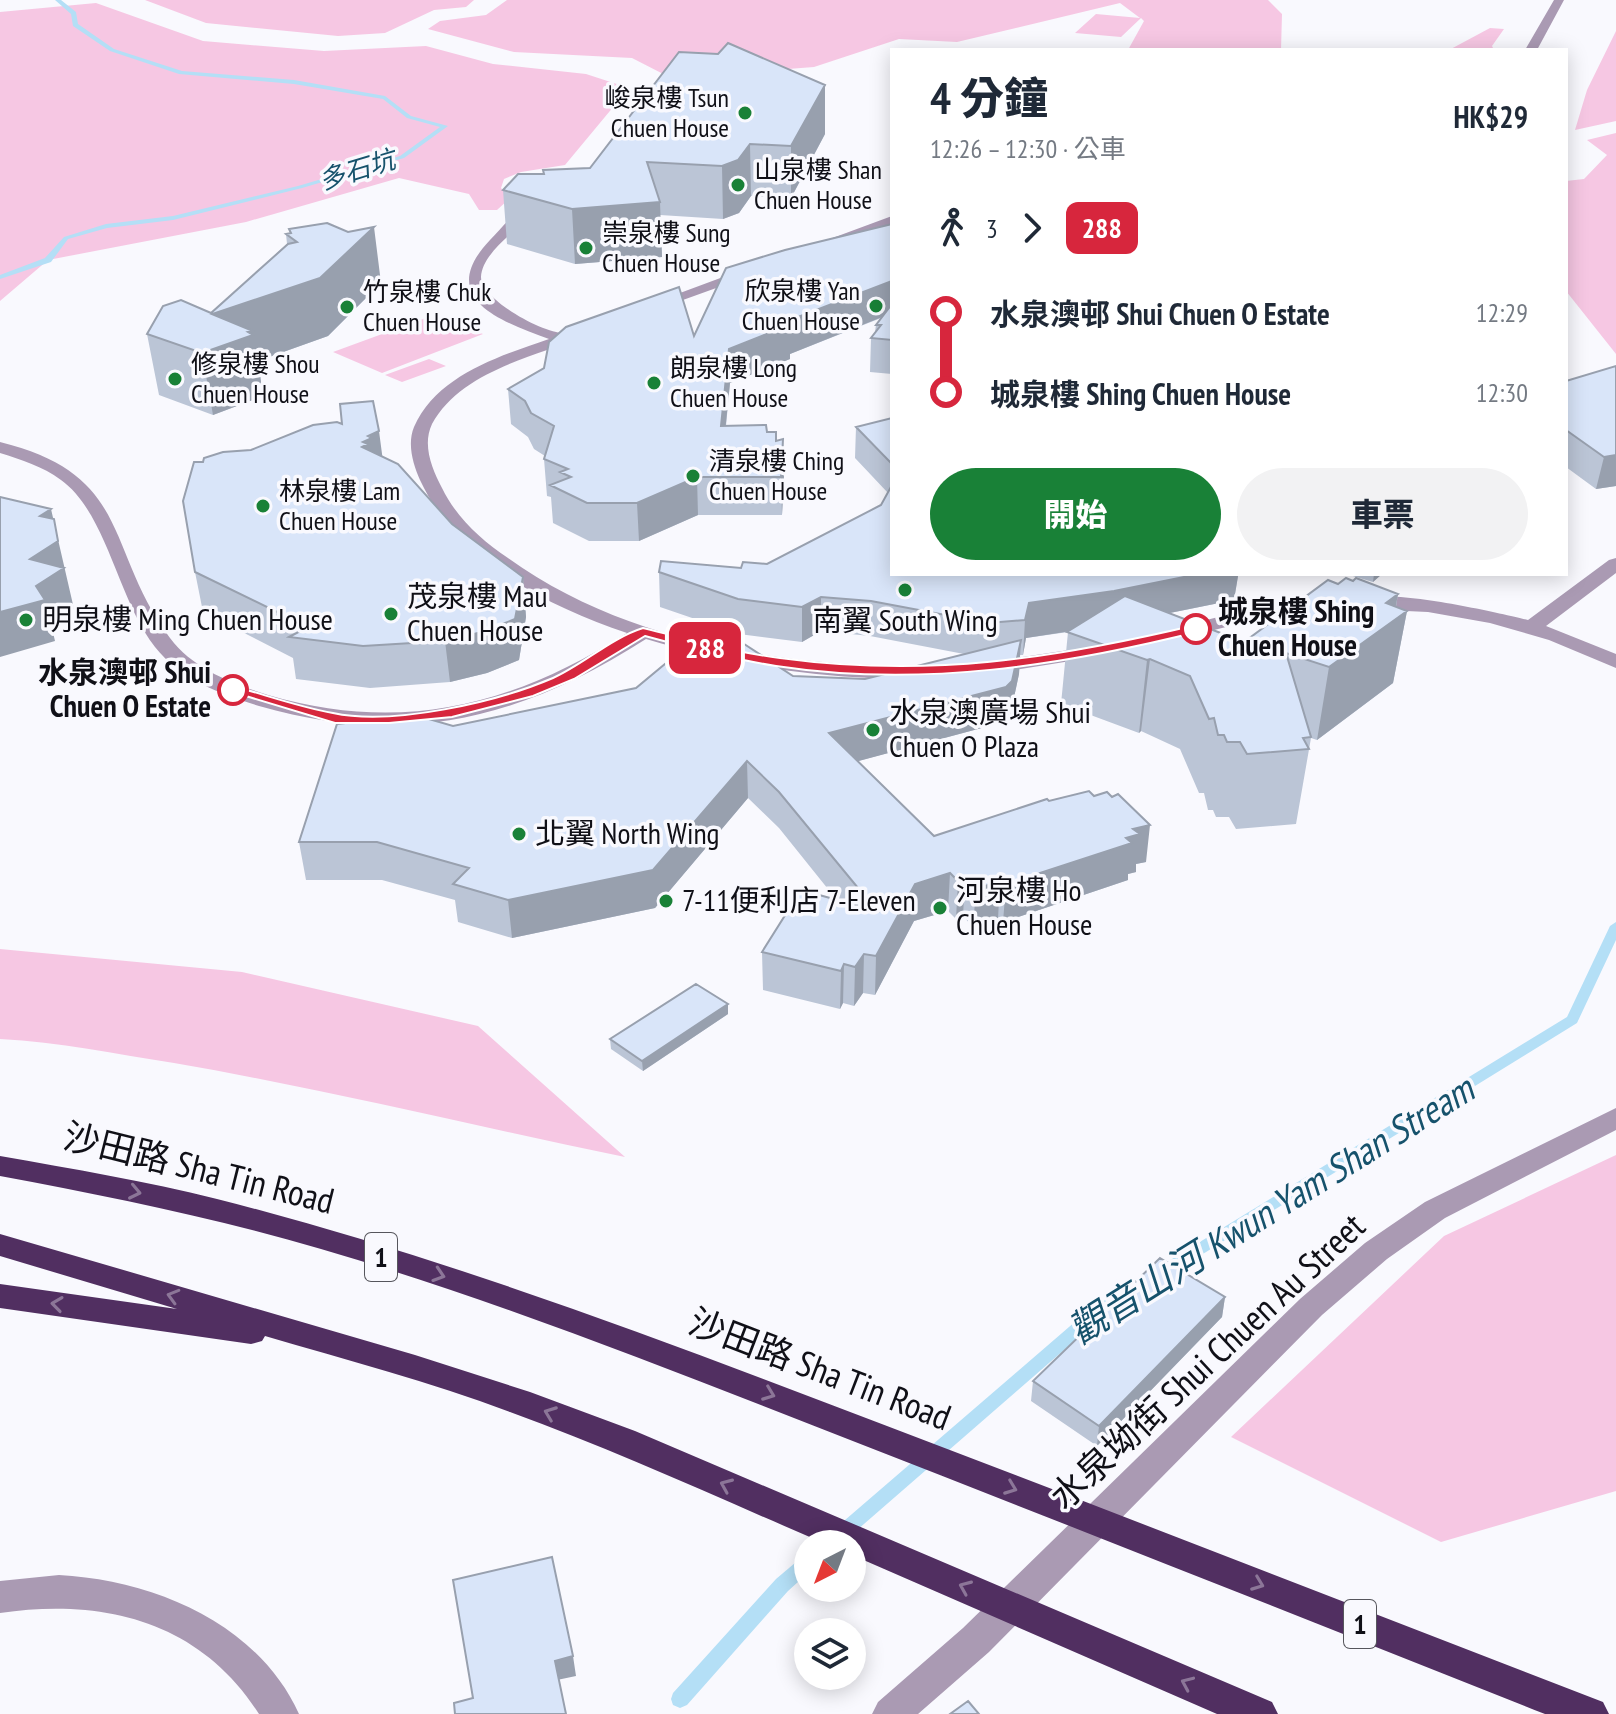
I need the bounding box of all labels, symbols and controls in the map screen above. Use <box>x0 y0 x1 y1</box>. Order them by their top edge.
text: 4 分鐘 <box>930 69 1048 126</box>
place label: 峻泉樓 Tsun Chuen House <box>605 81 729 144</box>
text: HK$29 <box>1453 97 1528 136</box>
marker: 峻泉樓 Tsun Chuen House <box>736 104 754 122</box>
text: 12:26 – 12:30 · 公車 <box>930 132 1126 165</box>
water label: 多石坑 <box>315 141 403 197</box>
place label: 山泉樓 Shan Chuen House <box>754 153 882 216</box>
marker: 山泉樓 Shan Chuen House <box>729 176 747 194</box>
icon: walk <box>930 206 974 250</box>
icon: forward <box>1010 206 1054 250</box>
text: 288 <box>1082 209 1122 246</box>
text: 3 <box>986 212 998 245</box>
place label: 崇泉樓 Sung Chuen House <box>602 216 731 279</box>
marker: 崇泉樓 Sung Chuen House <box>577 239 595 257</box>
place label: 欣泉樓 Yan Chuen House <box>742 274 860 337</box>
place label: 竹泉樓 Chuk Chuen House <box>363 275 491 338</box>
text: 水泉澳邨 Shui Chuen O Estate <box>990 294 1330 333</box>
text: 12:29 <box>1476 296 1528 329</box>
marker: 欣泉樓 Yan Chuen House <box>867 297 885 315</box>
marker: 竹泉樓 Chuk Chuen House <box>338 298 356 316</box>
place label: 修泉樓 Shou Chuen House <box>191 347 320 410</box>
place label: 朗泉樓 Long Chuen House <box>670 351 797 414</box>
marker: 修泉樓 Shou Chuen House <box>166 370 184 388</box>
marker: 朗泉樓 Long Chuen House <box>645 374 663 392</box>
text: 城泉樓 Shing Chuen House <box>990 374 1291 413</box>
text: 12:30 <box>1476 376 1528 409</box>
place label: 清泉樓 Ching Chuen House <box>709 444 844 507</box>
marker: 清泉樓 Ching Chuen House <box>684 467 702 485</box>
button: 開始 <box>930 468 1221 560</box>
button: 車票 <box>1237 468 1528 560</box>
place label: 林泉樓 Lam Chuen House <box>279 474 400 537</box>
marker: 林泉樓 Lam Chuen House <box>254 497 272 515</box>
place label: 茂泉樓 Mau Chuen House <box>407 576 548 649</box>
marker: 南翼 South Wing <box>896 581 914 599</box>
place label: 城泉樓 Shing Chuen House <box>1218 591 1374 664</box>
place label: 明泉樓 Ming Chuen House <box>42 599 333 638</box>
place label: 南翼 South Wing <box>812 600 998 639</box>
marker: 茂泉樓 Mau Chuen House <box>382 605 400 623</box>
marker: 明泉樓 Ming Chuen House <box>17 611 35 629</box>
marker: 城泉樓 Shing Chuen House <box>1181 614 1211 644</box>
line badge: 288 <box>659 622 751 674</box>
text: 288 <box>685 629 725 666</box>
place label: 水泉澳邨 Shui Chuen O Estate <box>38 652 211 725</box>
marker: 水泉澳邨 Shui Chuen O Estate <box>218 675 248 705</box>
place label: 水泉澳廣場 Shui Chuen O Plaza <box>889 692 1091 765</box>
marker: 水泉澳廣場 Shui Chuen O Plaza <box>864 721 882 739</box>
place label: 北翼 North Wing <box>535 813 720 852</box>
marker: 北翼 North Wing <box>510 825 528 843</box>
place label: 河泉樓 Ho Chuen House <box>956 870 1092 943</box>
place label: 7-11便利店 7-Eleven <box>682 880 916 919</box>
marker: 7-11便利店 7-Eleven <box>657 892 675 910</box>
marker: 河泉樓 Ho Chuen House <box>931 899 949 917</box>
water label: 觀音山河 Kwun Yam Shan Stream <box>1059 1063 1484 1354</box>
street label: 沙田路 Sha Tin Road <box>59 1111 339 1224</box>
one-way arrow <box>127 1183 141 1200</box>
street label: 水泉坳街 Shui Chuen Au Street <box>1039 1202 1374 1519</box>
road number: 1 <box>365 1233 397 1281</box>
one-way arrow <box>432 1266 446 1282</box>
one-way arrow <box>167 1289 181 1305</box>
one-way arrow <box>50 1296 64 1313</box>
street label: 沙田路 Sha Tin Road <box>683 1297 958 1440</box>
one-way arrow <box>761 1384 775 1401</box>
one-way arrow <box>544 1406 558 1423</box>
one-way arrow <box>720 1478 734 1494</box>
one-way arrow <box>1003 1478 1017 1495</box>
north arrow <box>794 1530 866 1602</box>
map controls <box>794 1530 866 1690</box>
one-way arrow <box>1250 1574 1264 1591</box>
one-way arrow <box>959 1581 973 1597</box>
road number: 1 <box>1344 1600 1376 1648</box>
button: layers <box>794 1618 866 1690</box>
one-way arrow <box>1181 1676 1195 1692</box>

